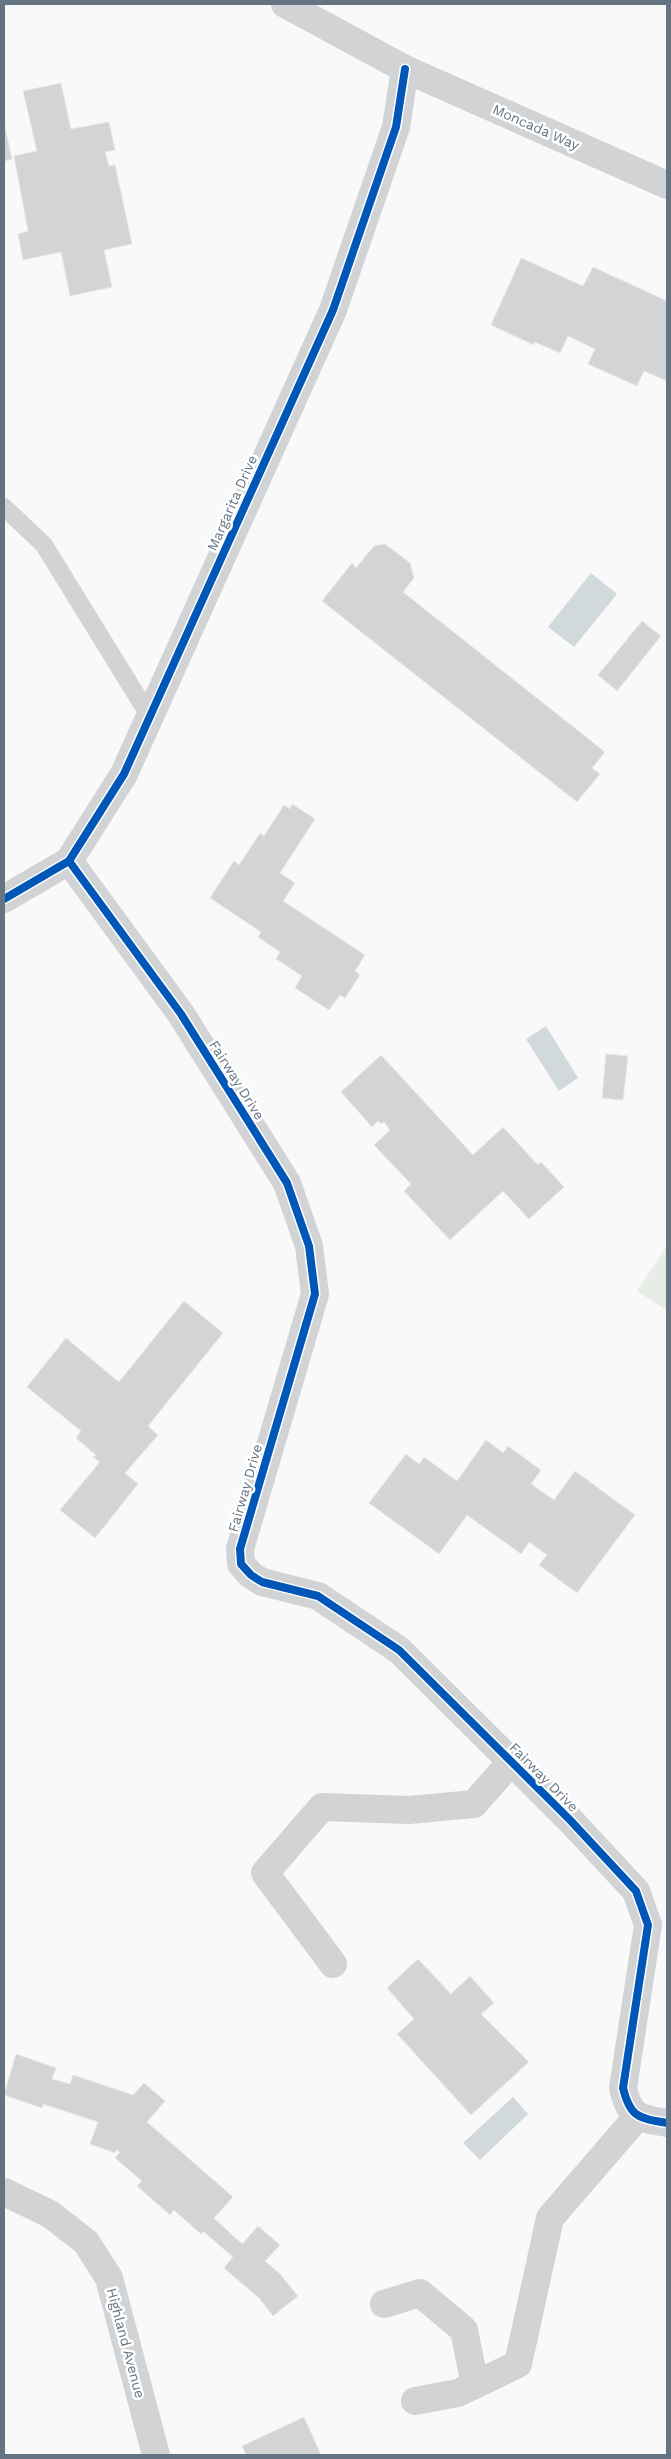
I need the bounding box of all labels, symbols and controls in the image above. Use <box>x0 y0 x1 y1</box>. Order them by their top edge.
street label: Moncada Way <box>490 101 582 154</box>
street label: Margarita Drive <box>204 453 260 553</box>
street label: Fairway Drive <box>206 1037 268 1123</box>
street label: Fairway Drive <box>225 1442 265 1534</box>
street label: Fairway Drive <box>506 1739 582 1815</box>
street label: Highland Avenue <box>104 2286 148 2400</box>

